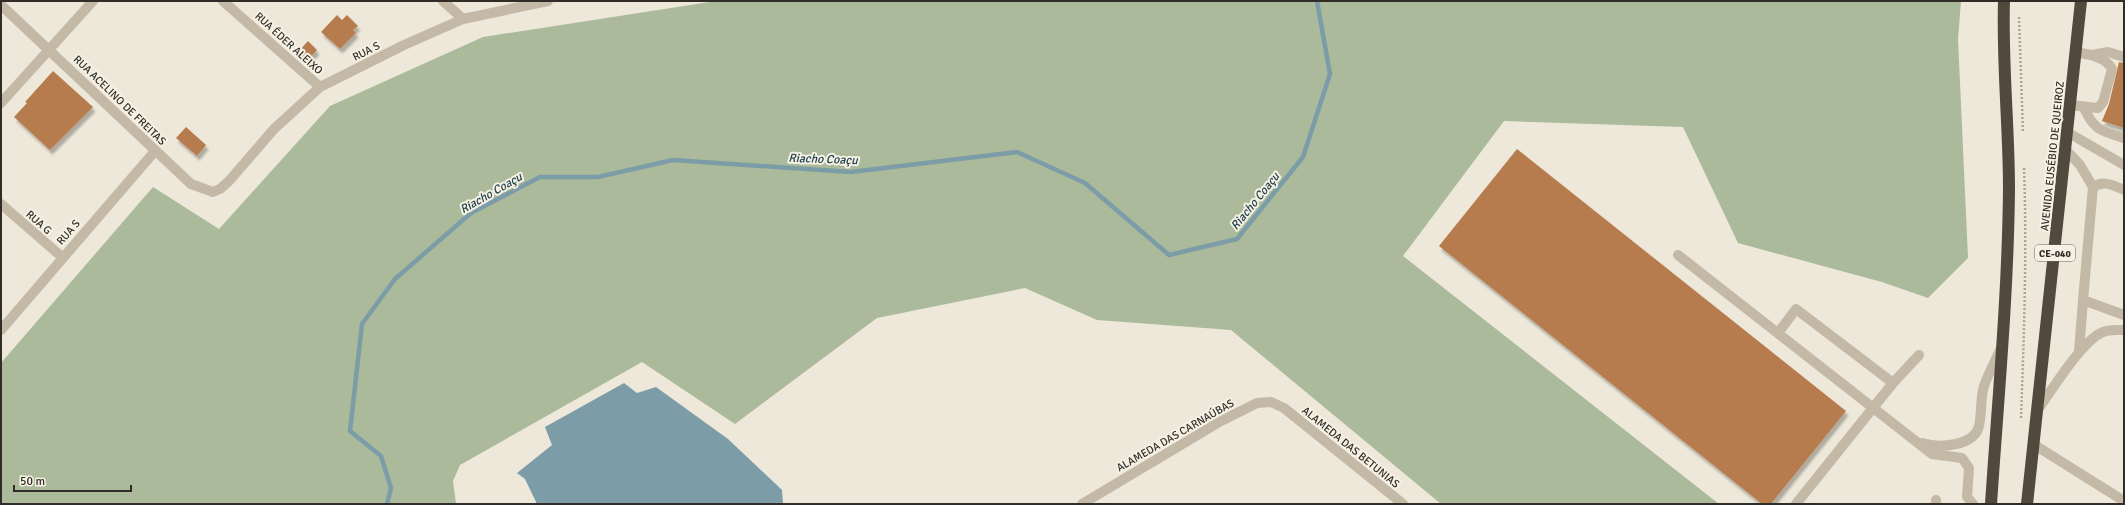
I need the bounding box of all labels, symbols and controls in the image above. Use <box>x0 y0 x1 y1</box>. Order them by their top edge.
street label: RUA ÉDER ALEIXO <box>252 9 326 77</box>
street label: RUA S <box>350 39 382 64</box>
street label: RUA ACELINO DE FREITAS <box>71 53 169 148</box>
street label: AVENIDA EUSÉBIO DE QUEIROZ <box>2037 80 2067 232</box>
water label: Riacho Coaçu <box>788 151 859 168</box>
water label: Riacho Coaçu <box>458 169 526 217</box>
water label: Riacho Coaçu <box>1228 169 1284 233</box>
street label: RUA G <box>23 208 54 237</box>
street label: RUA S <box>54 217 83 247</box>
road number: CE-040 <box>2035 245 2075 261</box>
street label: ALAMEDA DAS CARNAÚBAS <box>1114 396 1236 474</box>
street label: ALAMEDA DAS BETUNIAS <box>1299 404 1402 491</box>
scale bar <box>14 467 131 493</box>
text: 50 m <box>20 474 45 489</box>

